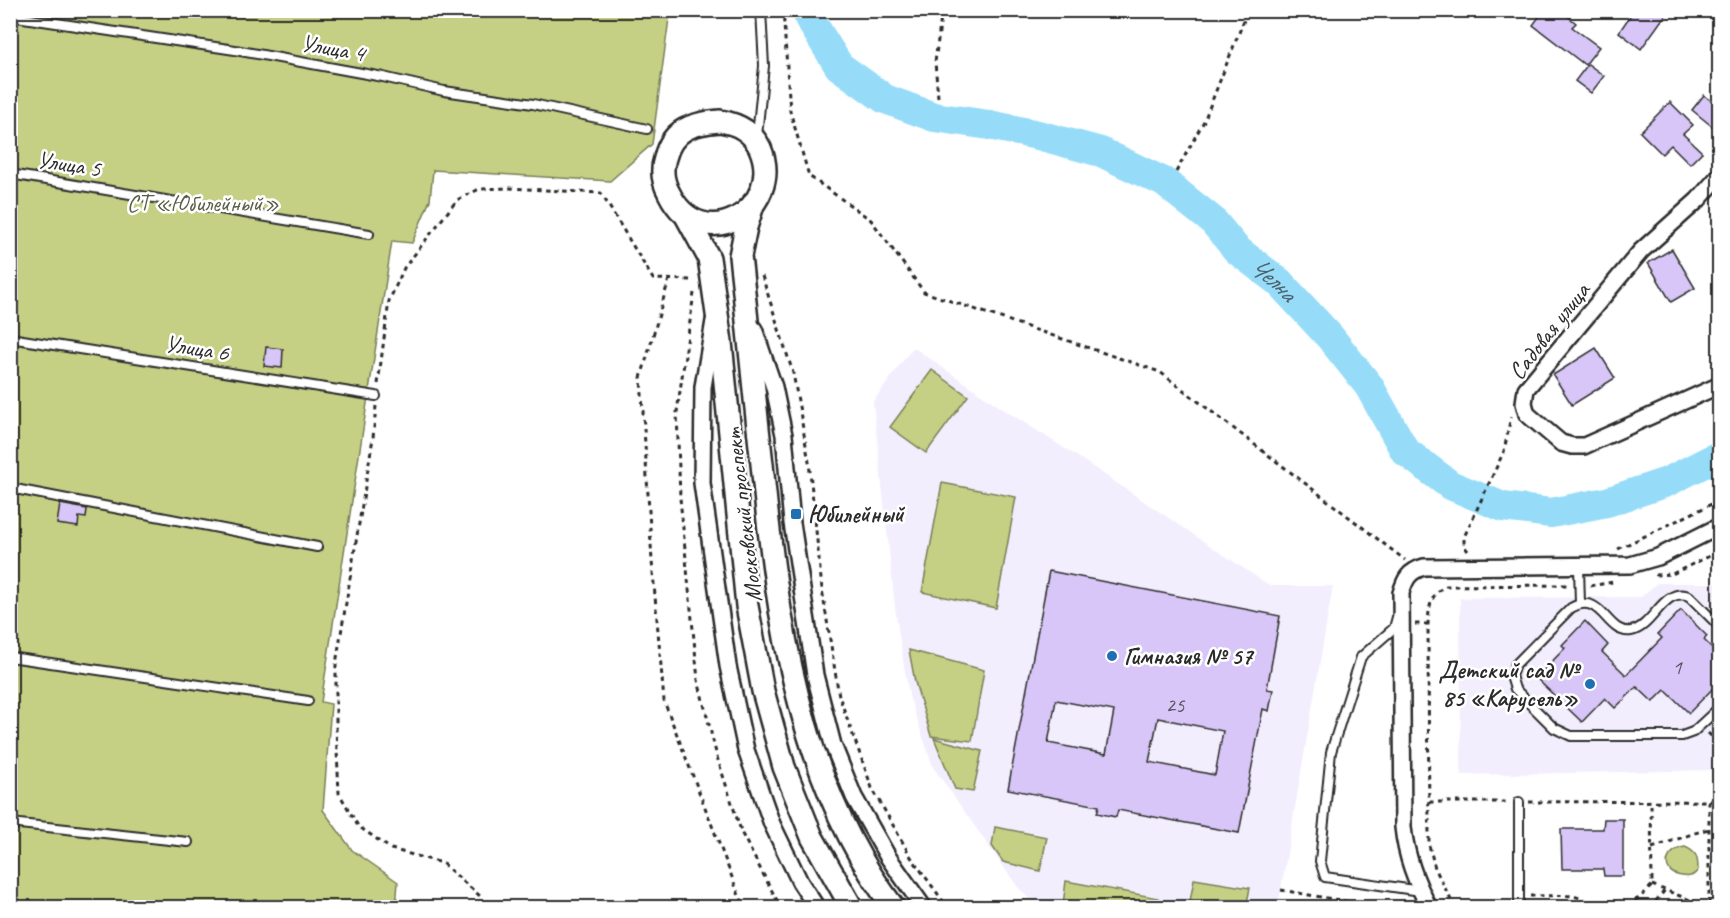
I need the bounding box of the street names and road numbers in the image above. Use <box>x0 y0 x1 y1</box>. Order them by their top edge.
street label: Улица 4 <box>299 28 369 69</box>
street label: Улица 5 <box>35 144 104 184</box>
street label: Садовая улица <box>1502 275 1597 386</box>
street label: Улица 6 <box>163 328 232 368</box>
street label: Московский проспект <box>717 425 769 604</box>

